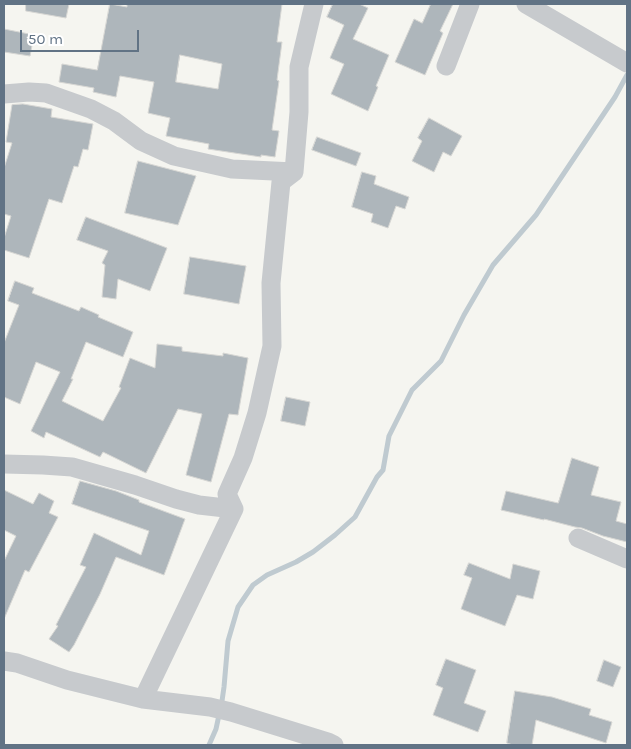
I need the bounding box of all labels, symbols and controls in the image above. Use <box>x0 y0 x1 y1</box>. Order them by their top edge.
scale bar <box>22 20 141 52</box>
text: 50 m <box>28 30 63 48</box>

